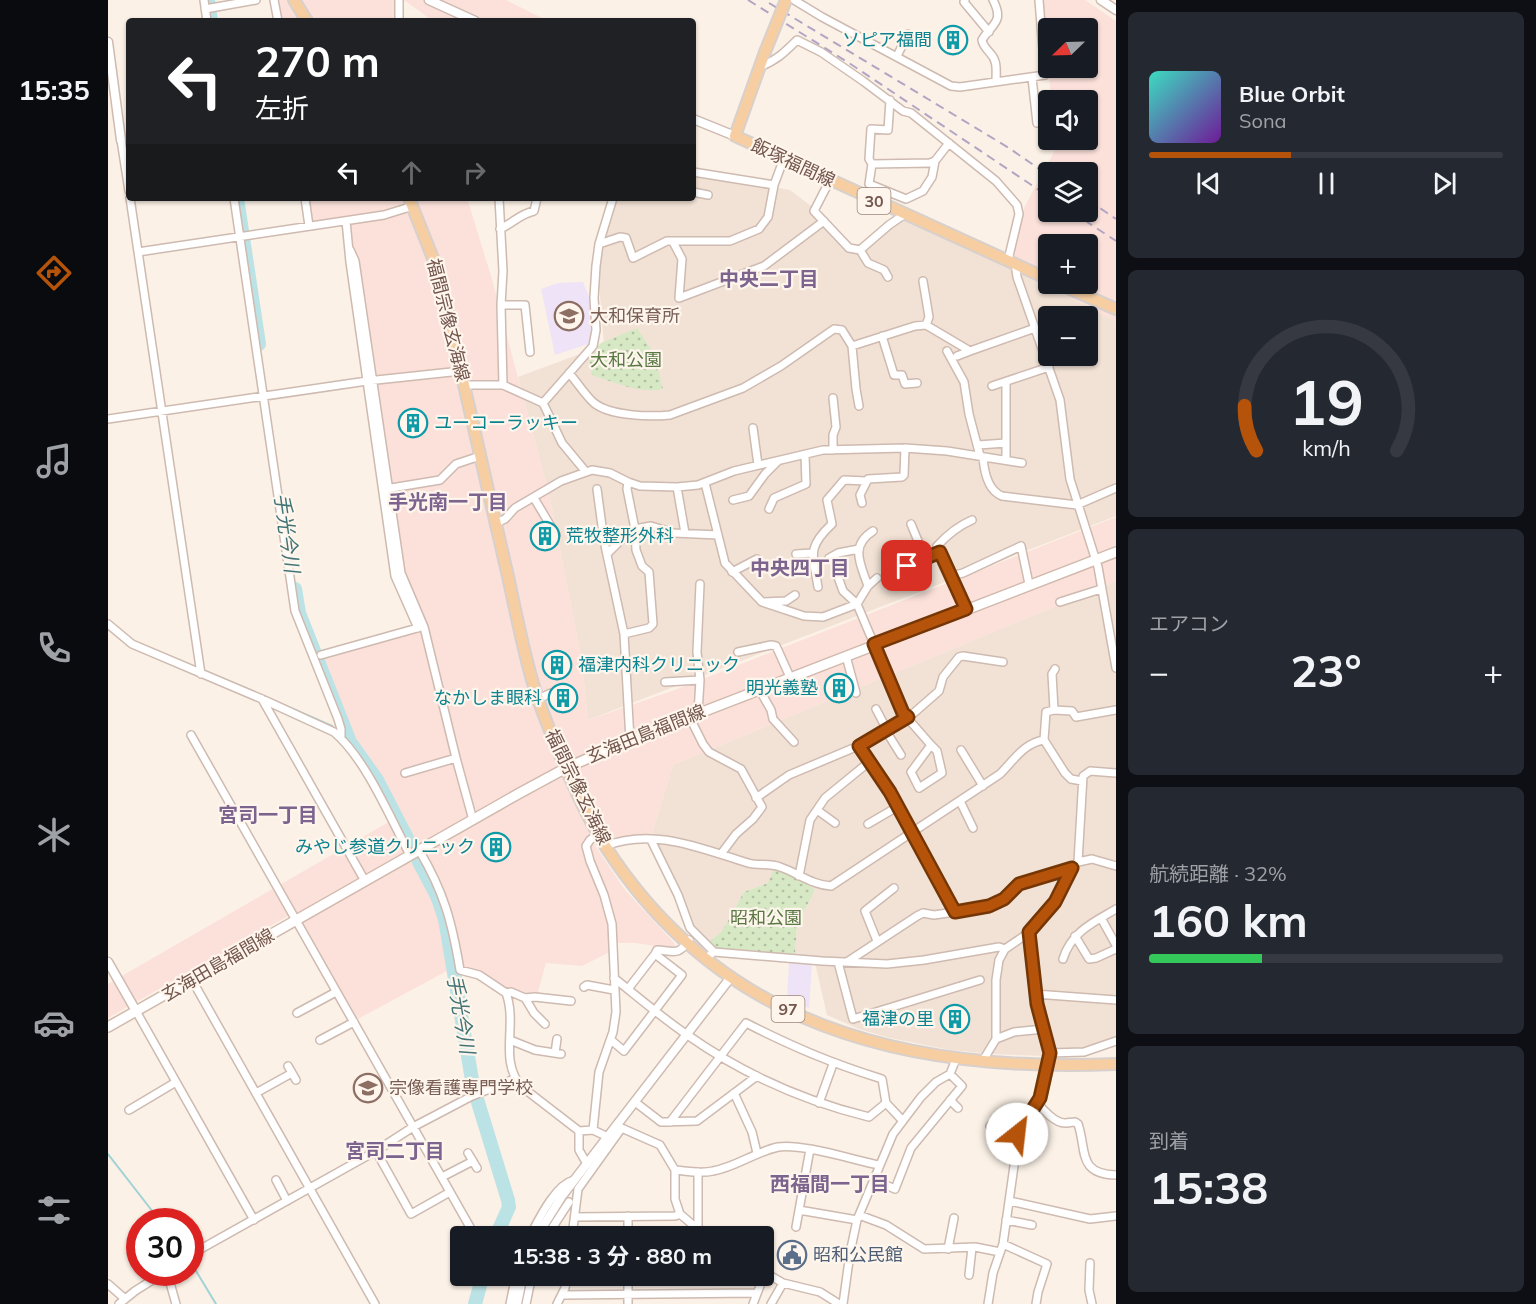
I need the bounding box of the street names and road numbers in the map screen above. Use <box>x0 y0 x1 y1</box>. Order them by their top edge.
street label: 飯塚福間線 <box>748 133 839 192</box>
road number: 30 <box>858 188 891 214</box>
street label: 福間宗像玄海線 <box>422 256 475 384</box>
street label: 玄海田島福間線 <box>583 699 709 768</box>
street label: 福間宗像玄海線 <box>540 725 616 848</box>
street label: 玄海田島福間線 <box>157 923 278 1006</box>
road number: 97 <box>772 996 804 1022</box>

